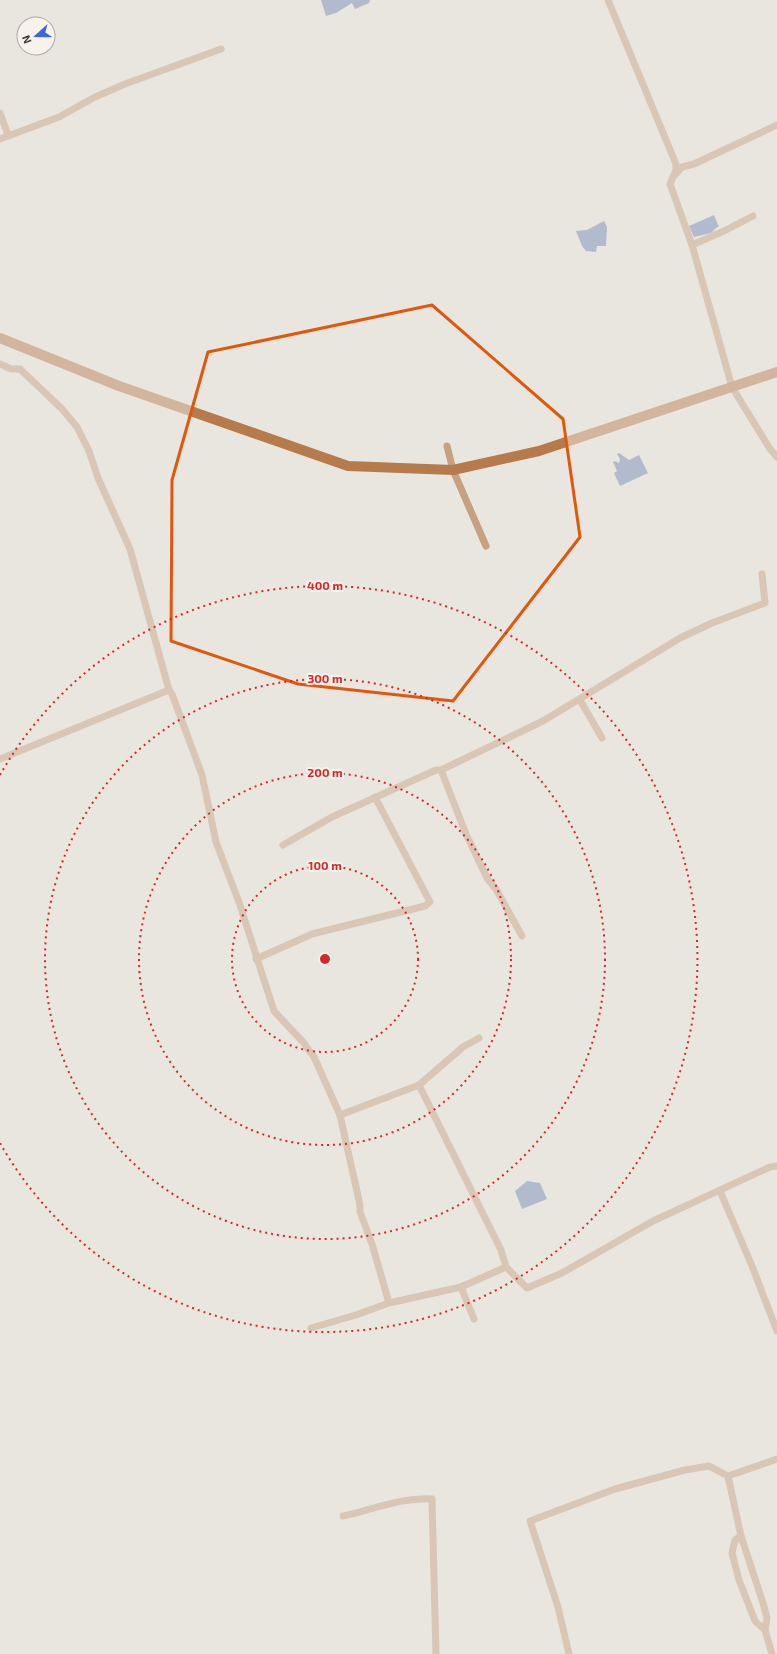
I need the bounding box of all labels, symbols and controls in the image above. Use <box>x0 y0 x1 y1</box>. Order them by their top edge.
north arrow <box>16 16 56 56</box>
text: N <box>19 34 34 46</box>
text: 400 m <box>307 578 343 592</box>
text: 300 m <box>307 671 343 685</box>
text: 200 m <box>307 765 343 779</box>
text: 100 m <box>308 858 342 872</box>
centre of rings <box>318 952 332 966</box>

